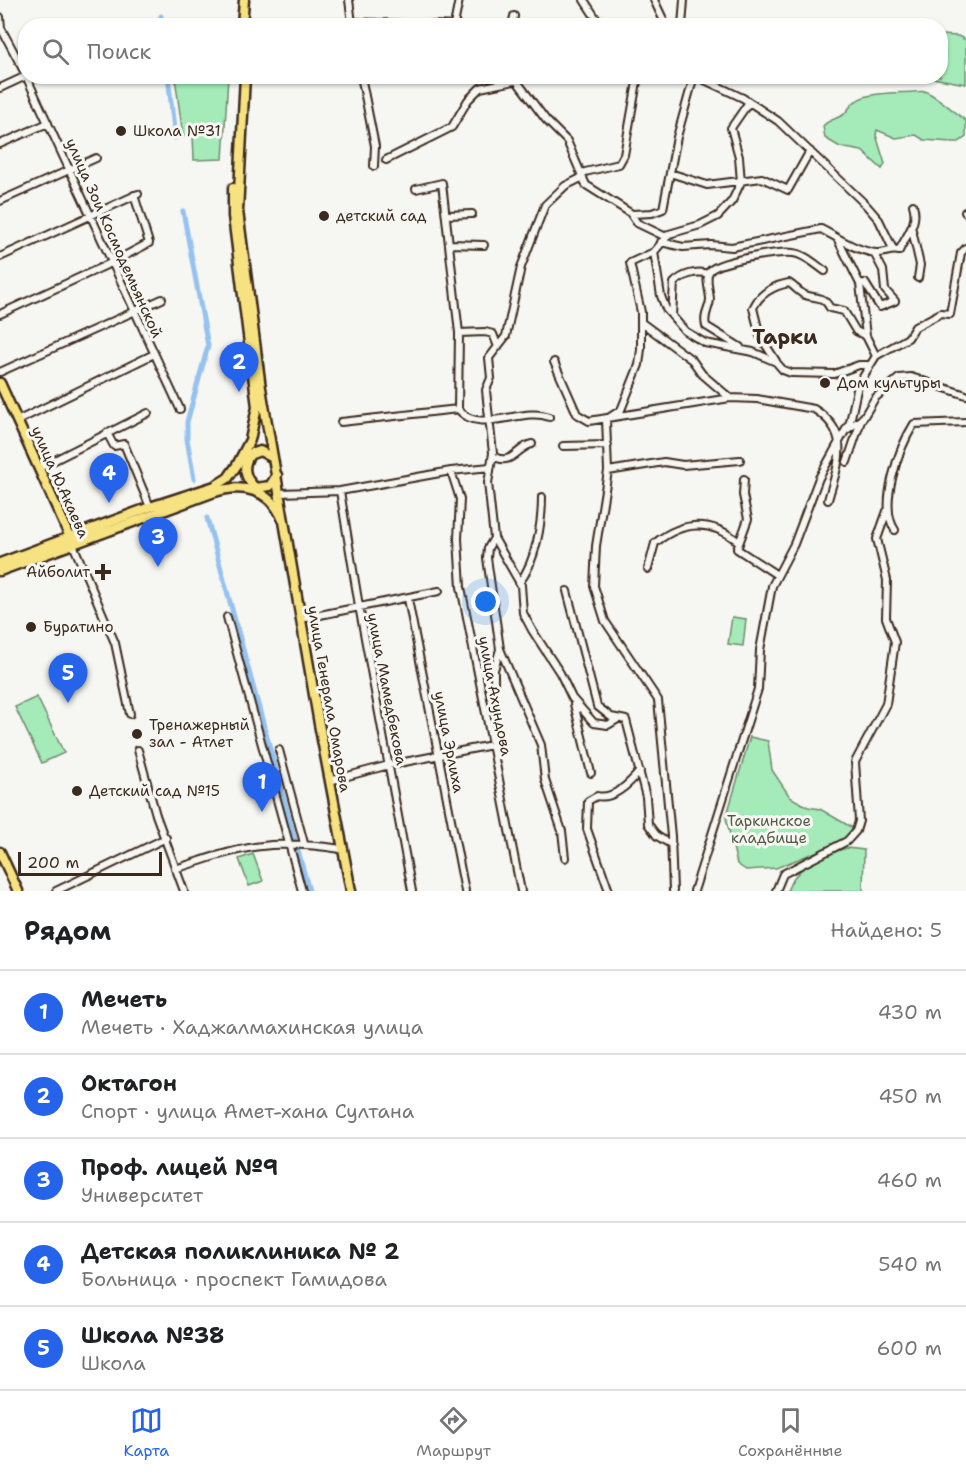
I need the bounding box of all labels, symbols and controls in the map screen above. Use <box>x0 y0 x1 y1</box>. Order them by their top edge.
search box <box>18 18 948 84</box>
icon: search <box>39 35 72 68</box>
text: Поиск <box>87 37 151 66</box>
place label: Школа №31 <box>133 121 221 141</box>
marker: Школа №31 <box>114 124 128 138</box>
street label: улица Зои Космодемьянской <box>61 135 167 341</box>
place label: детский сад <box>336 206 427 226</box>
marker: детский сад <box>317 209 331 223</box>
district label: Тарки <box>752 323 818 351</box>
pin: 2 <box>220 342 258 392</box>
place label: Дом культуры <box>837 373 941 393</box>
marker: Дом культуры <box>818 376 832 390</box>
street label: улица Ю.Акаева <box>26 423 94 542</box>
pin: 4 <box>90 454 128 503</box>
pin: 3 <box>138 518 178 567</box>
place label: Айболит <box>26 562 90 582</box>
marker: Айболит <box>94 563 112 581</box>
your location <box>471 587 500 616</box>
street label: улица Генерала Омарова <box>303 604 355 795</box>
street label: улица Мамедбекова <box>362 611 412 768</box>
place label: Буратино <box>43 617 113 637</box>
marker: Буратино <box>24 620 38 634</box>
street label: улица Ахундова <box>474 634 517 758</box>
pin: 5 <box>48 654 88 703</box>
street label: улица Эрлиха <box>429 689 469 795</box>
place label: Тренажерный зал - Атлет <box>149 715 250 752</box>
marker: Тренажерный зал - Атлет <box>130 727 144 741</box>
pin: 1 <box>242 762 282 812</box>
place label: Детский сад №15 <box>89 781 220 801</box>
marker: Детский сад №15 <box>70 784 84 798</box>
park label: Таркинское кладбище <box>727 811 811 848</box>
scale bar <box>18 849 162 876</box>
text: 200 m <box>27 852 79 873</box>
text: Рядом <box>24 913 111 948</box>
text: Найдено: 5 <box>830 917 942 943</box>
text: Мечеть <box>81 985 167 1014</box>
text: 1 <box>39 999 48 1025</box>
text: 430 m <box>878 999 942 1025</box>
text: Мечеть · Хаджалмахинская улица <box>81 1014 423 1040</box>
text: Октагон <box>81 1069 177 1098</box>
text: 2 <box>37 1083 51 1109</box>
text: 450 m <box>878 1083 942 1109</box>
text: Спорт · улица Амет-хана Султана <box>81 1098 414 1124</box>
text: Проф. лицей №9 <box>81 1153 278 1182</box>
text: 3 <box>37 1167 51 1193</box>
text: 460 m <box>877 1167 942 1193</box>
text: Университет <box>81 1182 203 1208</box>
text: Детская поликлиника № 2 <box>81 1237 399 1266</box>
text: 4 <box>37 1251 51 1277</box>
text: 540 m <box>878 1251 942 1277</box>
text: Больница · проспект Гамидова <box>81 1266 387 1292</box>
text: Школа №38 <box>81 1321 224 1350</box>
text: 5 <box>37 1335 50 1361</box>
text: 600 m <box>877 1335 942 1361</box>
text: Школа <box>81 1350 146 1376</box>
tab: Карта <box>124 1404 169 1461</box>
tab: Маршрут <box>416 1404 491 1461</box>
tab: Сохранённые <box>738 1404 842 1461</box>

